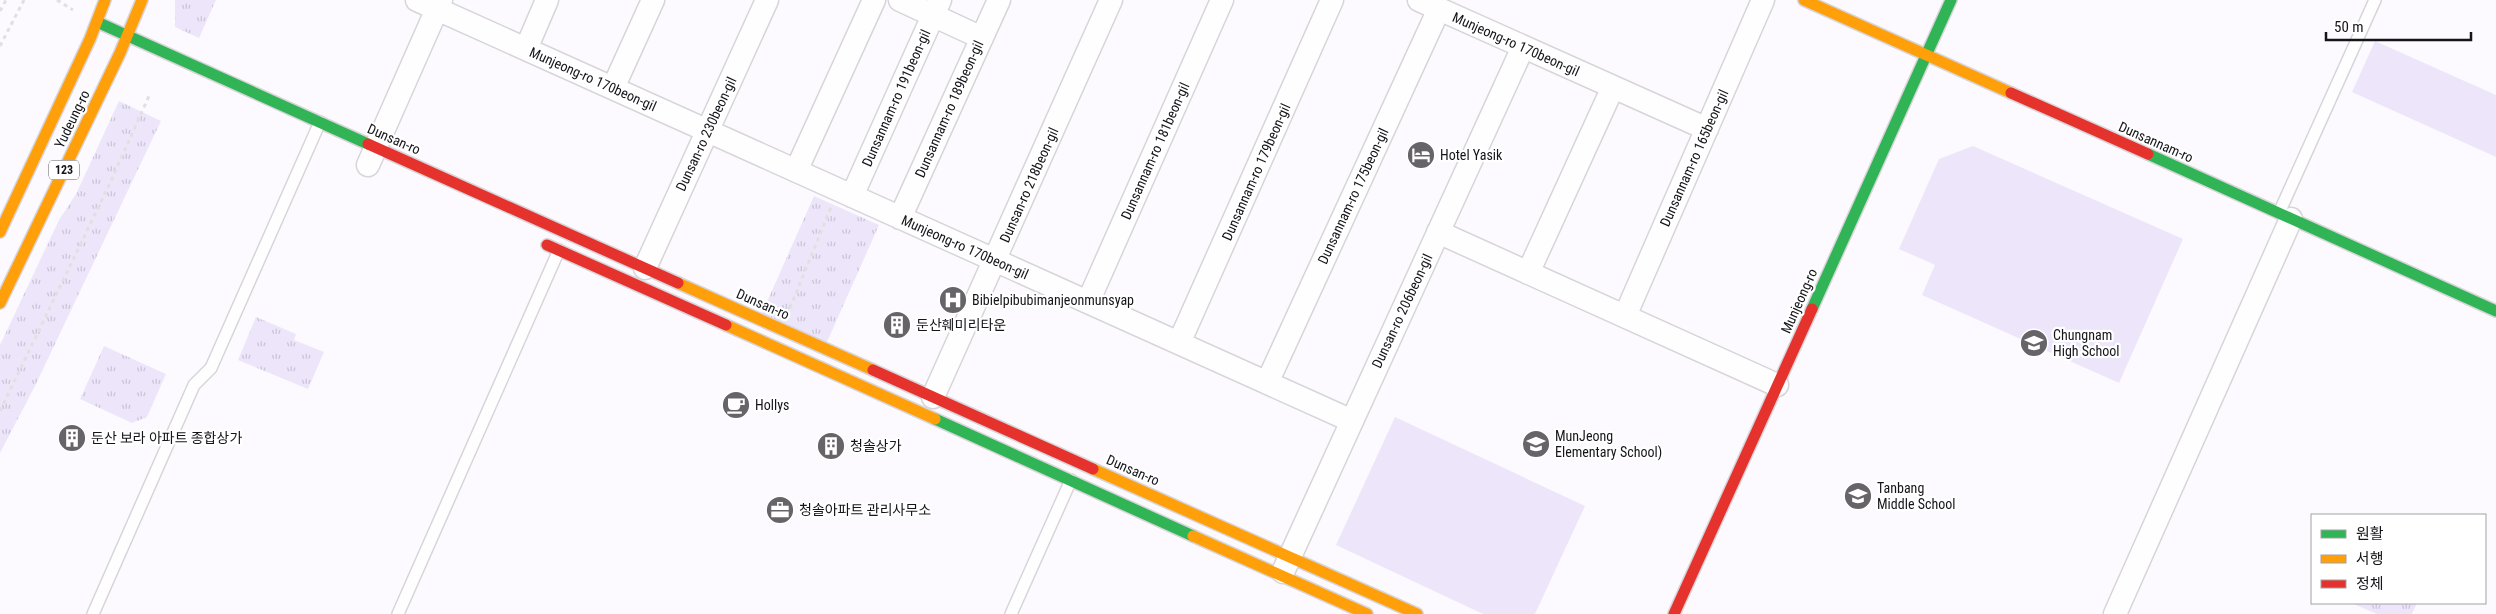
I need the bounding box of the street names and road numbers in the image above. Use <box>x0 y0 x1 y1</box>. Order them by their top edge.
street label: Munjeong-ro 170beon-gil <box>1450 9 1582 79</box>
street label: Dunsannam-ro 191beon-gil <box>859 27 933 169</box>
street label: Dunsannam-ro 189beon-gil <box>912 38 986 180</box>
street label: Munjeong-ro 170beon-gil <box>527 44 659 114</box>
street label: Dunsan-ro 230beon-gil <box>673 74 739 194</box>
street label: Dunsannam-ro 181beon-gil <box>1118 80 1192 222</box>
street label: Yudeung-ro <box>51 87 93 151</box>
street label: Dunsannam-ro 165beon-gil <box>1657 87 1731 229</box>
street label: Dunsannam-ro 179beon-gil <box>1219 101 1293 243</box>
street label: Dunsannam-ro <box>2116 118 2196 166</box>
street label: Dunsan-ro <box>365 120 423 158</box>
street label: Dunsan-ro 218beon-gil <box>996 125 1062 245</box>
street label: Dunsannam-ro 175beon-gil <box>1314 126 1392 266</box>
road number: 123 <box>49 160 79 180</box>
street label: Munjeong-ro 170beon-gil <box>899 212 1031 282</box>
street label: Dunsan-ro 206beon-gil <box>1369 251 1435 371</box>
street label: Munjeong-ro <box>1778 266 1820 336</box>
street label: Dunsan-ro <box>734 285 792 323</box>
street label: Dunsan-ro <box>1104 451 1162 489</box>

